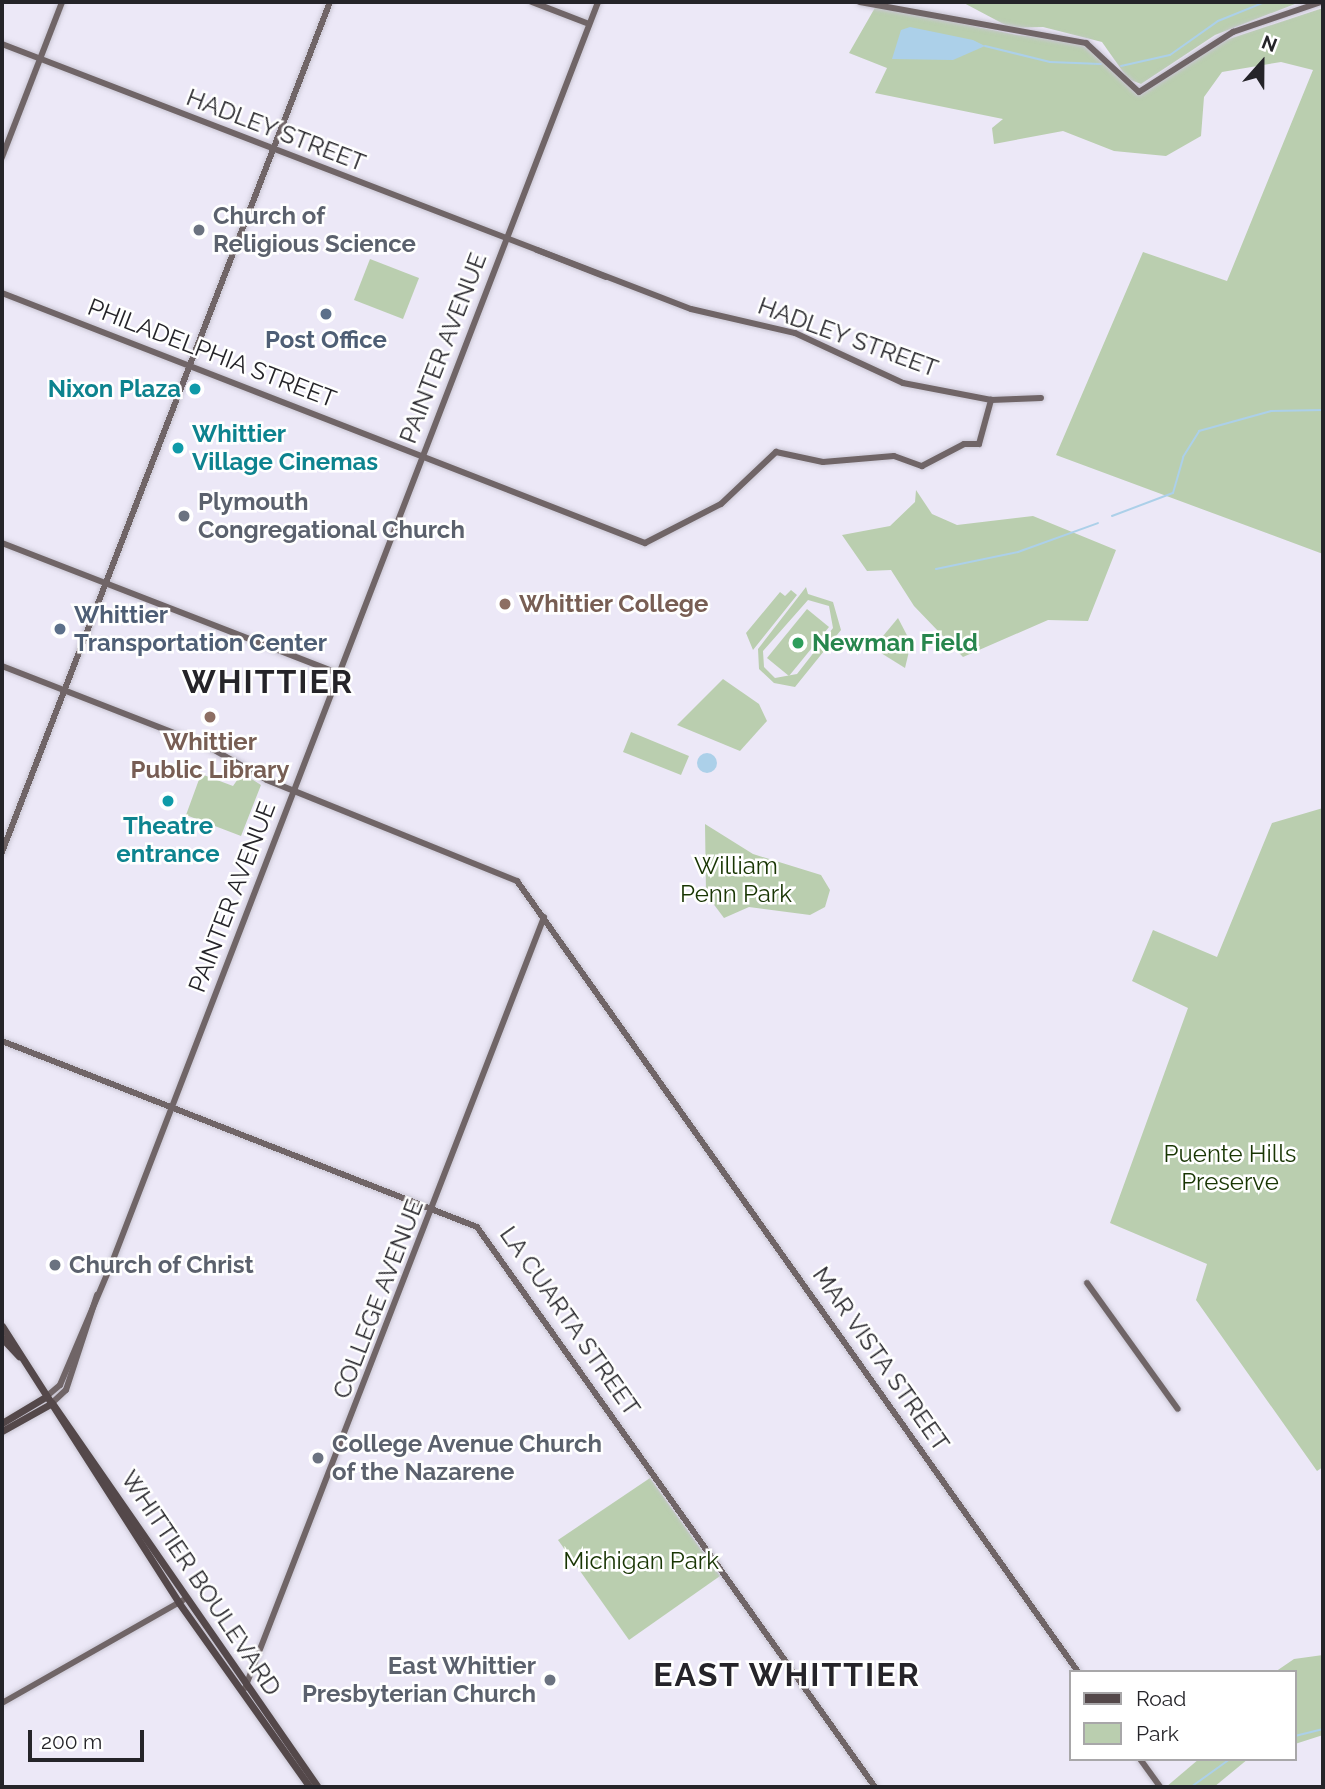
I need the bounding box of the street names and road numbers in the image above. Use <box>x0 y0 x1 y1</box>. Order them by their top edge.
street label: HADLEY STREET <box>182 82 370 178</box>
street label: PAINTER AVENUE <box>393 248 493 448</box>
street label: HADLEY STREET <box>754 291 942 383</box>
street label: PHILADELPHIA STREET <box>84 292 340 414</box>
street label: PAINTER AVENUE <box>182 797 282 997</box>
street label: COLLEGE AVENUE <box>327 1195 429 1403</box>
street label: LA CUARTA STREET <box>493 1220 647 1422</box>
street label: MAR VISTA STREET <box>806 1261 956 1457</box>
street label: WHITTIER BOULEVARD <box>115 1465 287 1701</box>

